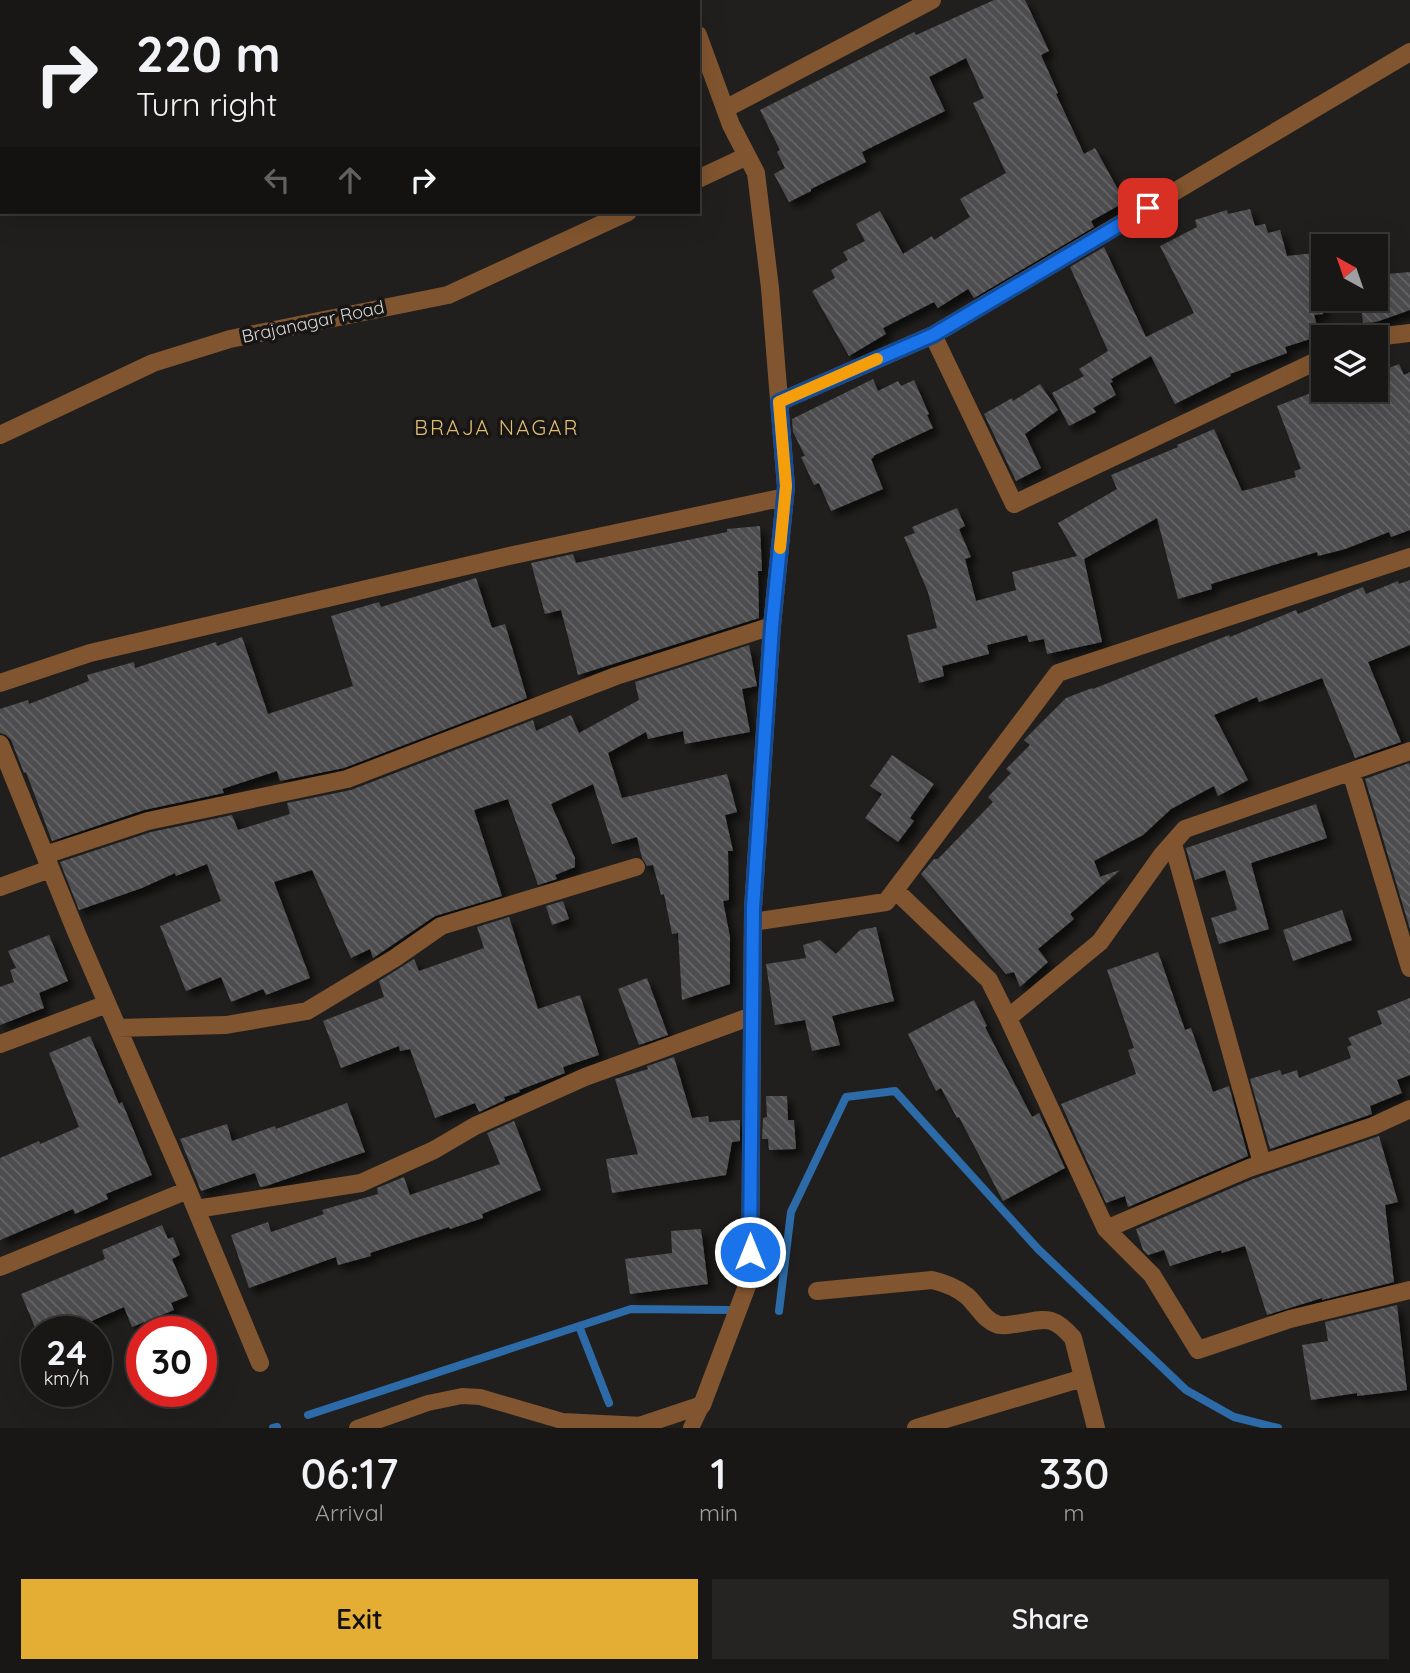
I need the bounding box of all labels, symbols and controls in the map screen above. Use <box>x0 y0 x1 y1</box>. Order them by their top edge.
text: 220 m <box>136 23 281 84</box>
icon: right <box>21 28 112 119</box>
text: Turn right <box>136 84 277 124</box>
icon: left <box>258 161 296 199</box>
icon: ahead <box>331 161 369 199</box>
icon: right <box>404 161 442 199</box>
pin <box>1118 178 1178 238</box>
icon: arrive <box>1129 189 1167 227</box>
north arrow <box>1311 234 1388 312</box>
map controls <box>1311 234 1388 402</box>
street label: Brajanagar Road <box>240 295 386 348</box>
button: layers <box>1311 325 1388 402</box>
district label: BRAJA NAGAR <box>414 414 580 440</box>
position arrow <box>713 1215 787 1289</box>
speed limit sign: 30 <box>126 1316 217 1407</box>
text: 24 <box>46 1330 87 1374</box>
text: km/h <box>44 1367 89 1390</box>
text: 06:17 <box>301 1447 398 1500</box>
text: 1 <box>711 1447 727 1500</box>
text: 330 <box>1039 1447 1109 1500</box>
text: Arrival <box>315 1498 384 1527</box>
text: min <box>699 1498 738 1527</box>
text: m <box>1064 1498 1085 1527</box>
button: Exit <box>21 1579 698 1659</box>
button: Share <box>712 1579 1389 1659</box>

